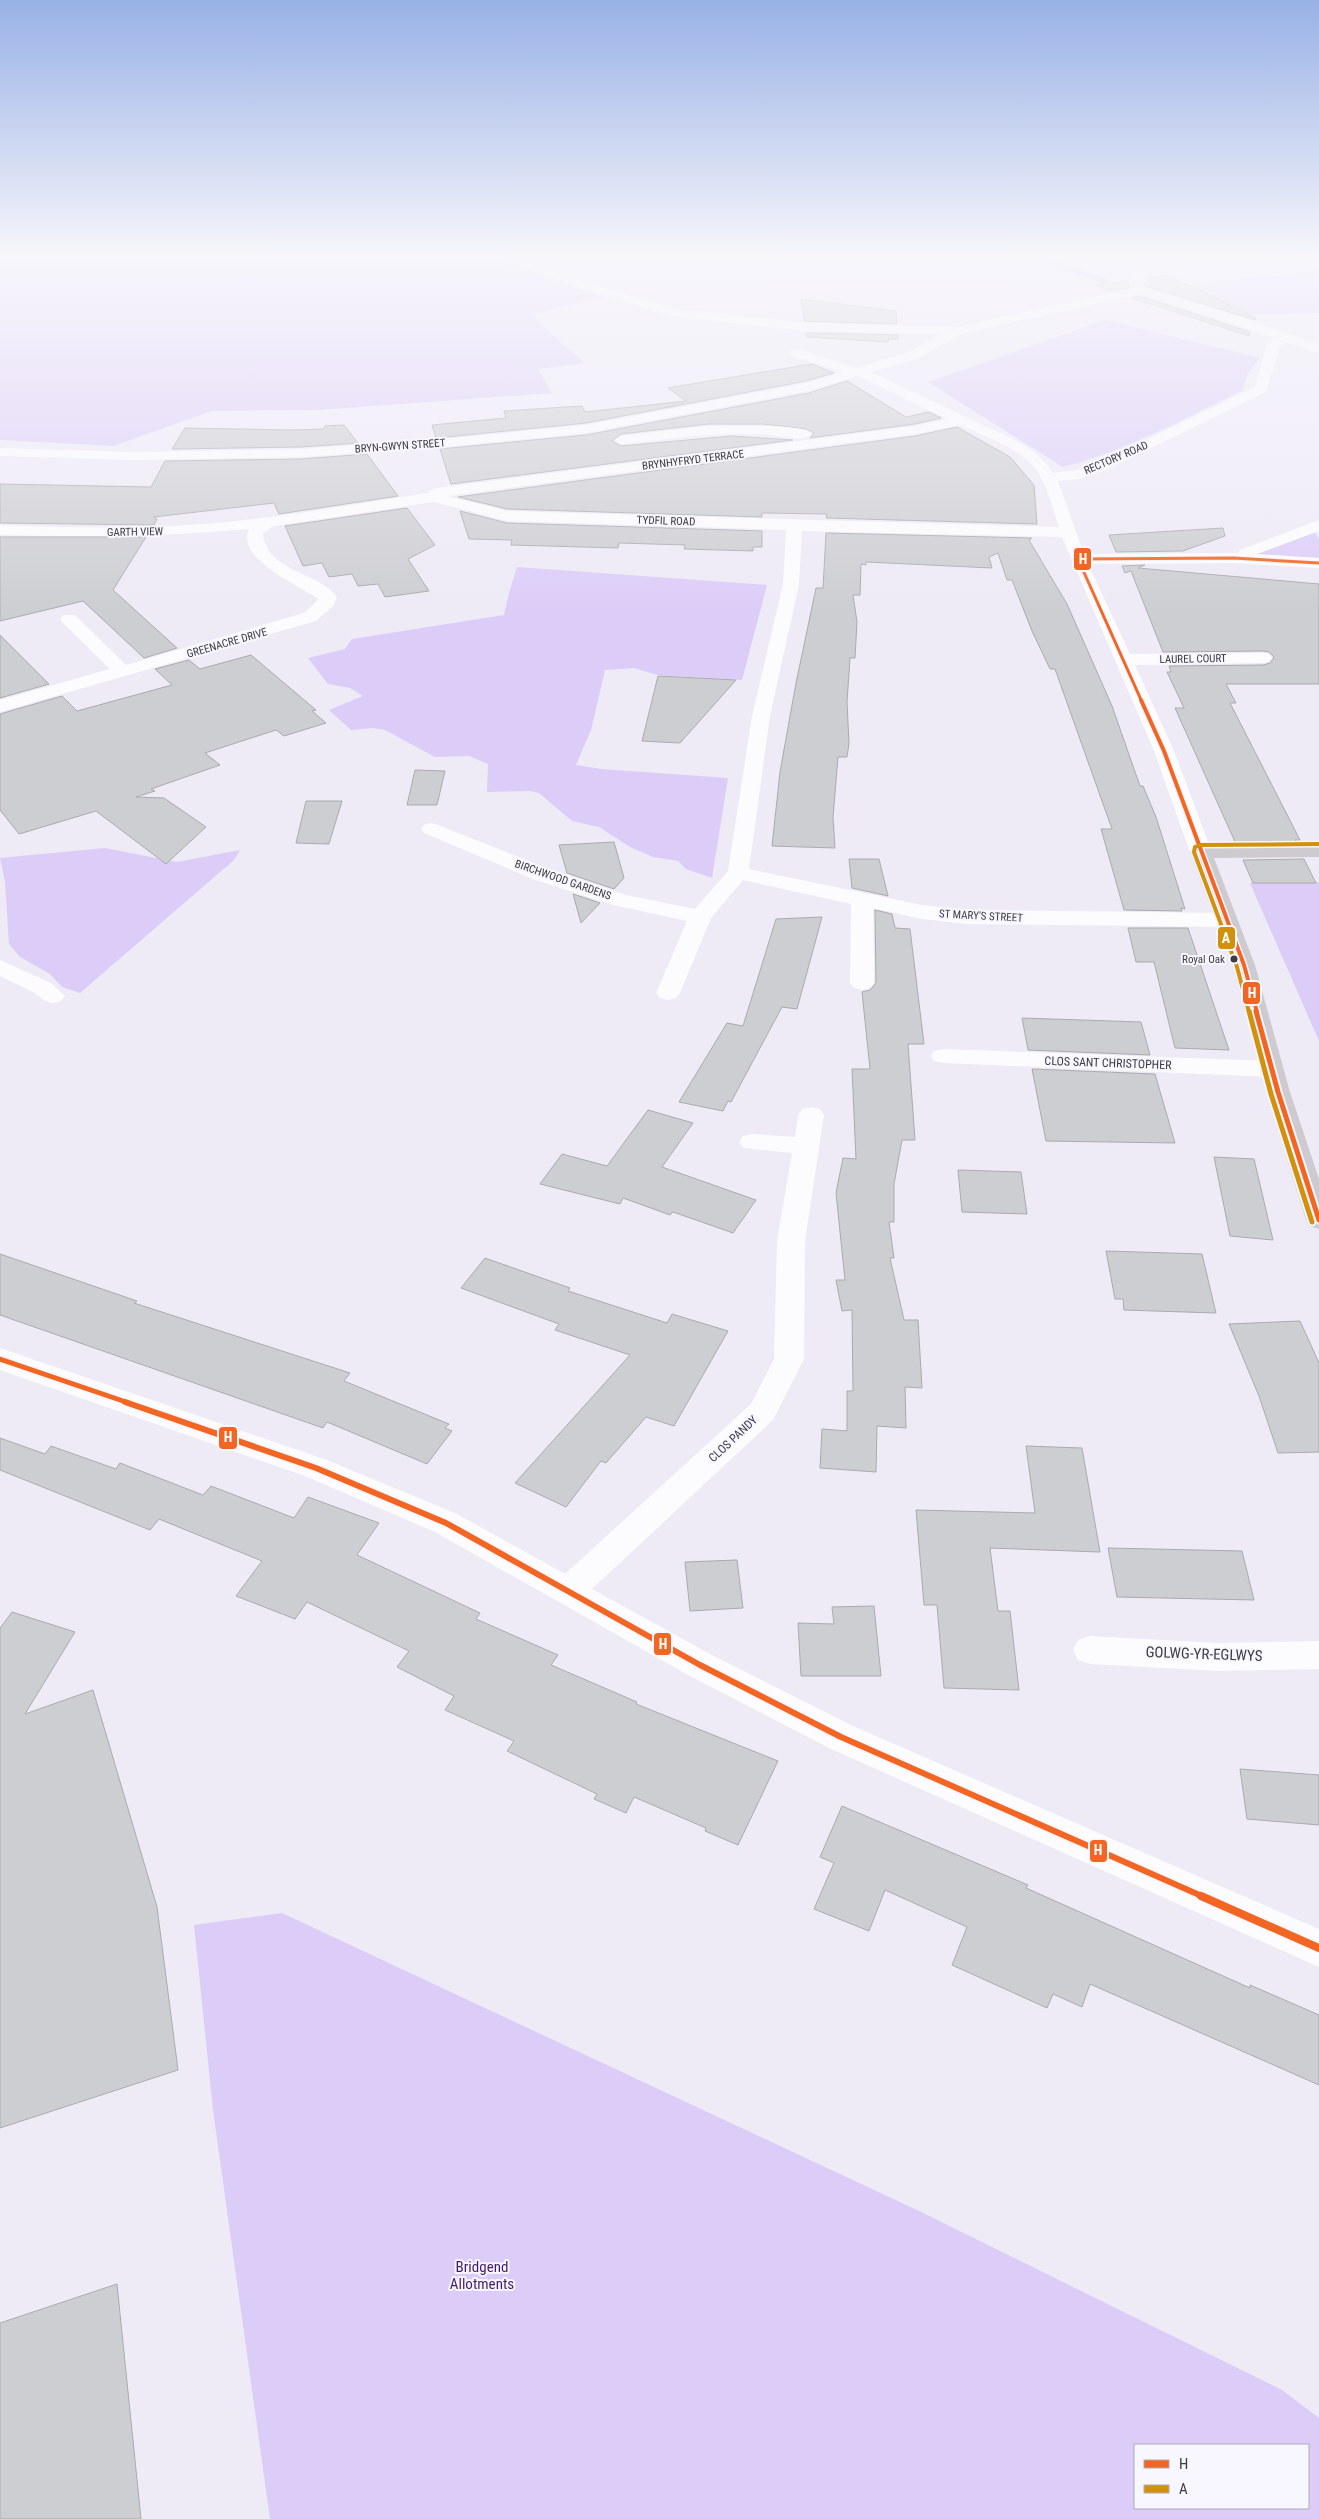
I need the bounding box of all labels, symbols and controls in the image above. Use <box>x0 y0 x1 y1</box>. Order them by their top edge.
street label: BRYN-GWYN STREET <box>354 436 446 456</box>
street label: RECTORY ROAD <box>1082 439 1150 477</box>
street label: BRYNHYFRYD TERRACE <box>641 447 745 473</box>
street label: TYDFIL ROAD <box>636 513 696 529</box>
street label: GARTH VIEW <box>107 525 164 539</box>
line badge: H <box>1073 547 1092 571</box>
text: H <box>1079 551 1087 567</box>
street label: GREENACRE DRIVE <box>185 625 269 661</box>
street label: LAUREL COURT <box>1159 652 1227 666</box>
street label: BIRCHWOOD GARDENS <box>513 857 613 903</box>
street label: ST MARY'S STREET <box>939 907 1024 925</box>
line badge: A <box>1217 926 1236 950</box>
text: A <box>1222 930 1231 946</box>
place label: Royal Oak <box>1182 953 1225 966</box>
marker: Royal Oak <box>1229 954 1239 964</box>
line badge: H <box>1242 981 1261 1005</box>
text: H <box>1248 985 1256 1001</box>
street label: CLOS SANT CHRISTOPHER <box>1044 1054 1172 1072</box>
street label: CLOS PANDY <box>706 1412 761 1465</box>
line badge: H <box>218 1426 238 1450</box>
text: H <box>224 1429 232 1445</box>
line badge: H <box>653 1632 672 1656</box>
text: H <box>659 1636 667 1652</box>
street label: GOLWG-YR-EGLWYS <box>1145 1643 1263 1665</box>
line badge: H <box>1089 1839 1108 1863</box>
text: H <box>1094 1842 1102 1858</box>
park label: Bridgend Allotments <box>450 2258 514 2293</box>
legend <box>1134 2444 1309 2509</box>
text: H <box>1179 2455 1188 2473</box>
text: A <box>1179 2480 1188 2498</box>

